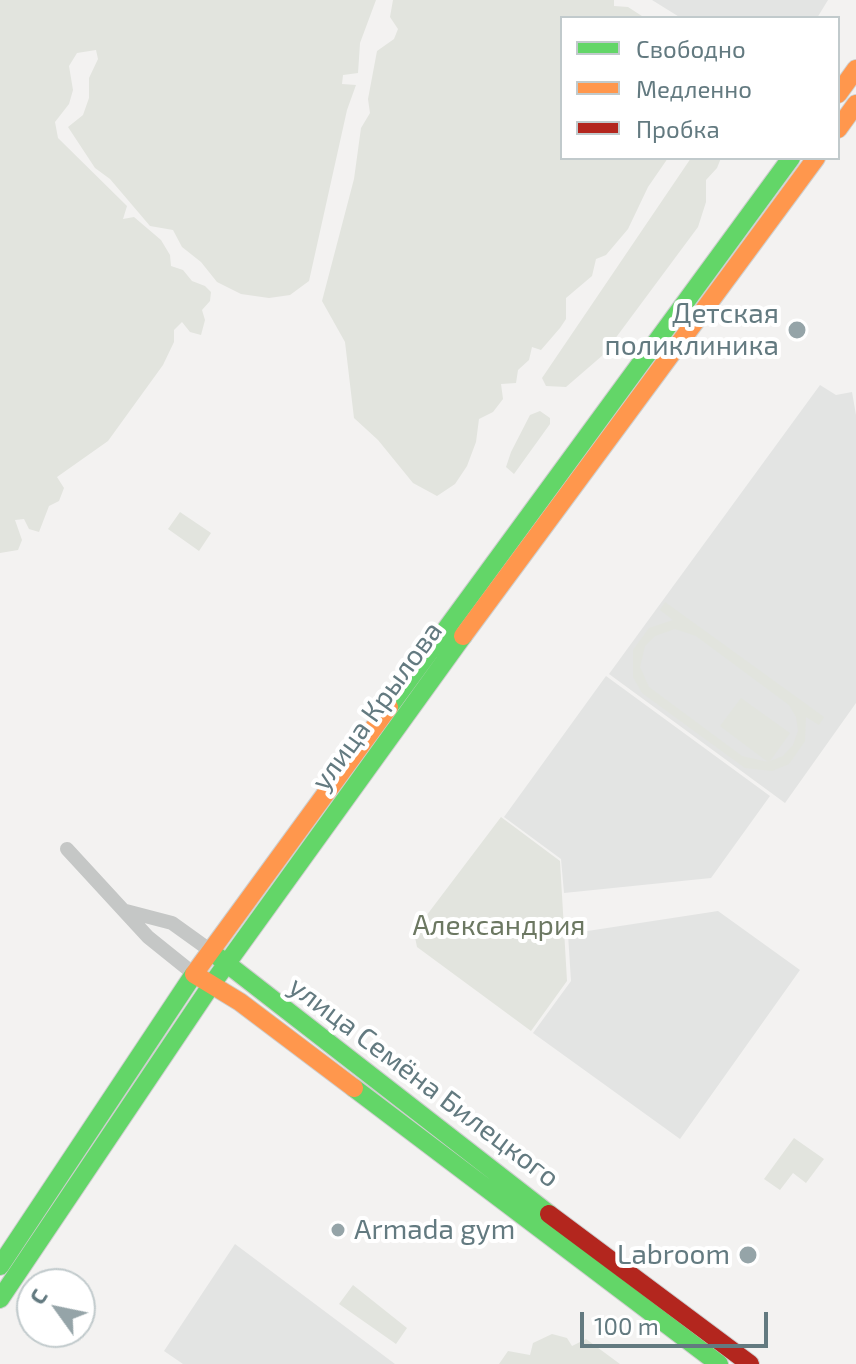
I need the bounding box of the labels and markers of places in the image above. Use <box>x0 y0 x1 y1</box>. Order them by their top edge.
place label: Детская поликлиника <box>605 297 779 363</box>
marker: Детская поликлиника <box>786 319 808 341</box>
place label: Armada gym <box>354 1213 515 1247</box>
marker: Armada gym <box>329 1221 347 1239</box>
place label: Labroom <box>617 1238 730 1272</box>
marker: Labroom <box>737 1244 759 1266</box>

